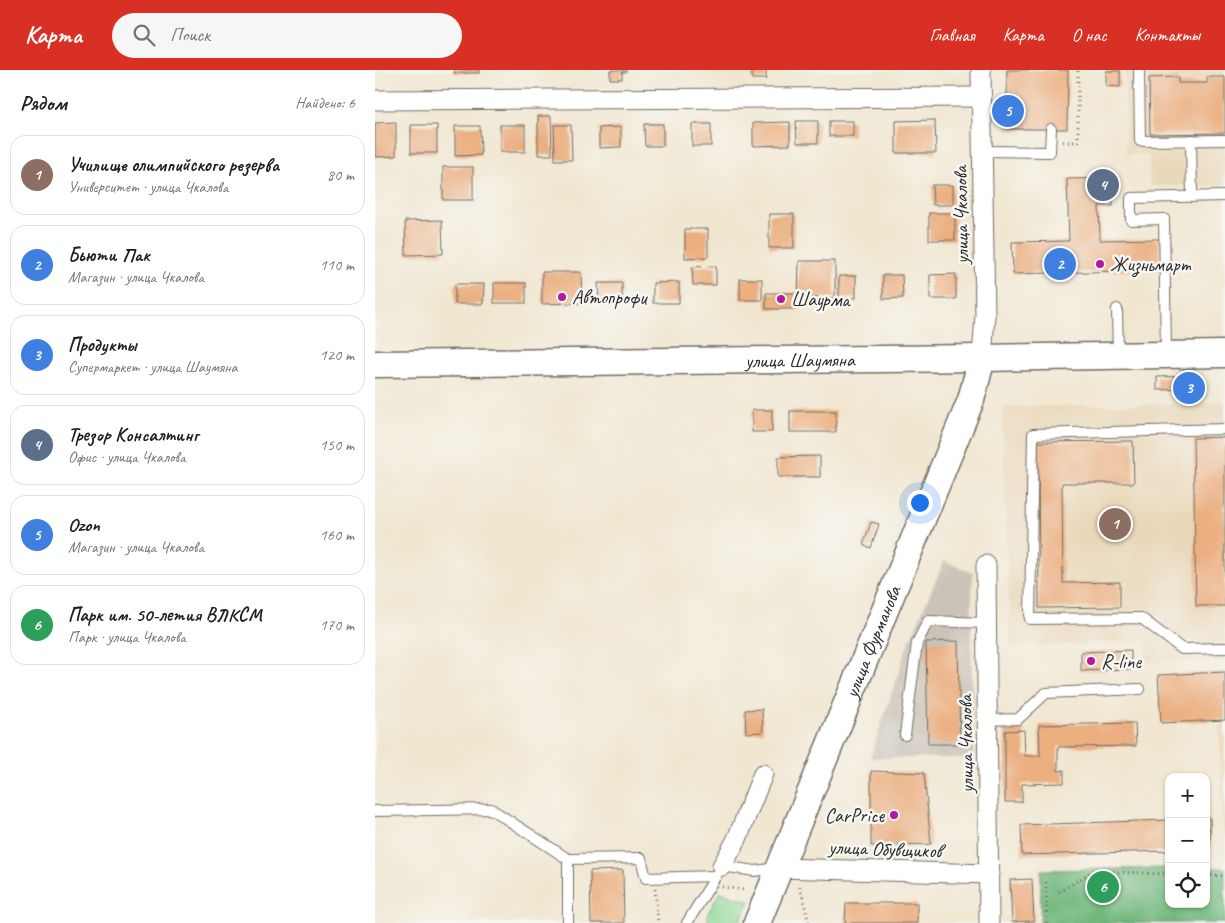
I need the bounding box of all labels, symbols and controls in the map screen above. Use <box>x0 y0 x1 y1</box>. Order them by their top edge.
search box <box>112 13 462 58</box>
text: Карта <box>25 20 82 50</box>
icon: search <box>130 21 158 49</box>
text: Поиск <box>170 23 210 47</box>
text: Главная <box>930 24 975 46</box>
text: Карта <box>1003 24 1044 46</box>
text: О нас <box>1072 24 1107 46</box>
text: Контакты <box>1135 24 1200 46</box>
text: Рядом <box>20 90 67 116</box>
pin: 5 <box>992 92 1024 130</box>
text: Найдено: 6 <box>295 93 355 113</box>
text: Училище олимпийского резерва <box>68 153 279 177</box>
street label: улица Чкалова <box>948 164 974 265</box>
text: 1 <box>33 165 41 185</box>
text: 80 m <box>327 165 354 185</box>
pin: 4 <box>1087 166 1119 204</box>
text: Университет · улица Чкалова <box>68 177 228 197</box>
text: Бьюти Пак <box>68 243 150 267</box>
pin: 2 <box>1044 245 1076 283</box>
place label: Жизньмарт <box>1110 252 1192 278</box>
text: 2 <box>33 255 41 275</box>
text: 110 m <box>320 255 354 275</box>
marker: Жизньмарт <box>1094 258 1106 270</box>
text: Магазин · улица Чкалова <box>68 267 204 287</box>
place label: Автопрофи <box>572 285 648 310</box>
place label: Шаурма <box>791 287 851 312</box>
marker: Автопрофи <box>556 291 568 303</box>
marker: Шаурма <box>775 293 787 305</box>
text: Продукты <box>68 333 137 357</box>
text: 3 <box>33 345 41 365</box>
text: 120 m <box>320 345 354 365</box>
street label: улица Шаумяна <box>744 347 856 373</box>
text: Супермаркет · улица Шаумяна <box>68 357 238 377</box>
pin: 3 <box>1173 369 1205 407</box>
text: Трезор Консалтинг <box>68 423 198 447</box>
text: 4 <box>33 435 41 455</box>
text: 150 m <box>320 435 354 455</box>
text: Офис · улица Чкалова <box>68 447 186 467</box>
your location <box>907 490 933 516</box>
pin: 1 <box>1099 505 1131 543</box>
text: Ozon <box>68 513 100 537</box>
text: 5 <box>34 525 40 545</box>
text: 160 m <box>320 525 354 545</box>
text: Магазин · улица Чкалова <box>68 537 204 557</box>
street label: улица Фурманова <box>838 581 907 702</box>
text: Парк им. 50-летия ВЛКСМ <box>68 603 262 627</box>
text: 6 <box>33 615 41 635</box>
text: 170 m <box>320 615 354 635</box>
text: Парк · улица Чкалова <box>68 627 186 647</box>
place label: R-line <box>1101 649 1142 674</box>
marker: R-line <box>1085 655 1097 667</box>
street label: улица Чкалова <box>953 693 979 794</box>
map controls <box>1165 773 1210 908</box>
button: + <box>1165 773 1210 818</box>
place label: CarPrice <box>825 803 885 828</box>
marker: CarPrice <box>888 809 900 821</box>
button: − <box>1165 818 1210 863</box>
street label: улица Обувщиков <box>827 835 947 864</box>
button: locate <box>1165 863 1210 908</box>
pin: 6 <box>1087 868 1119 906</box>

